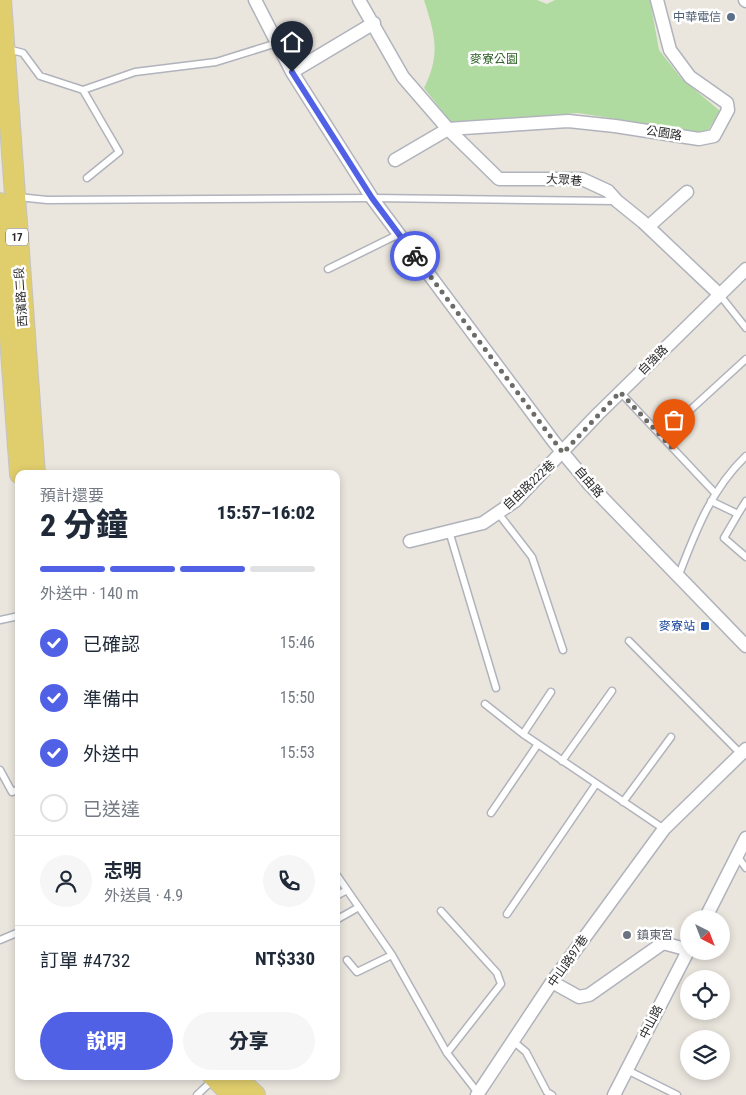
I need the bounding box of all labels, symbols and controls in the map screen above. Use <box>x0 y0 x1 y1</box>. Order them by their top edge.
place label: 中華電信 <box>673 10 721 24</box>
marker: 中華電信 <box>725 11 737 23</box>
pin <box>271 21 313 72</box>
icon: home <box>278 28 306 56</box>
park label: 麥寮公園 <box>470 52 518 66</box>
street label: 公園路 <box>645 123 683 143</box>
street label: 大眾巷 <box>546 172 582 188</box>
road number: 17 <box>6 228 28 246</box>
courier <box>390 231 440 281</box>
icon: bike <box>401 242 429 270</box>
street label: 西濱路二段 <box>12 267 30 327</box>
street label: 自強路 <box>635 342 671 378</box>
pin <box>653 399 695 450</box>
icon: bag <box>660 406 688 434</box>
street label: 自由路222巷 <box>500 457 558 513</box>
street label: 自由路 <box>572 464 606 500</box>
text: 預計還要 <box>40 486 104 505</box>
text: 15:57–16:02 <box>217 501 315 524</box>
text: 2 分鐘 <box>40 506 128 544</box>
text: 外送中 · 140 m <box>40 584 139 603</box>
place label: 麥寮站 <box>659 619 695 633</box>
marker: 麥寮站 <box>699 620 711 632</box>
icon: check <box>40 629 68 657</box>
text: 已確認 <box>83 633 140 656</box>
text: 15:46 <box>280 633 315 652</box>
icon: check <box>40 684 68 712</box>
text: 準備中 <box>83 688 140 711</box>
text: 15:50 <box>280 688 315 707</box>
icon: check <box>40 739 68 767</box>
text: 外送中 <box>83 743 140 766</box>
text: 15:53 <box>280 743 315 762</box>
text: 已送達 <box>83 798 140 821</box>
button: person <box>40 855 92 907</box>
button: phone <box>263 855 315 907</box>
text: 志明 <box>104 859 142 882</box>
text: 外送員 · 4.9 <box>104 886 183 905</box>
north arrow <box>680 910 730 960</box>
map controls <box>680 910 730 1080</box>
place label: 鎮東宮 <box>637 928 673 942</box>
marker: 鎮東宮 <box>621 929 633 941</box>
street label: 中山路97巷 <box>545 932 591 990</box>
text: NT$330 <box>255 947 315 970</box>
text: 訂單 #4732 <box>40 949 130 972</box>
button: locate <box>680 970 730 1020</box>
street label: 中山路 <box>637 1003 665 1041</box>
button: 說明 <box>40 1012 173 1070</box>
button: 分享 <box>183 1012 315 1070</box>
button: layers <box>680 1030 730 1080</box>

